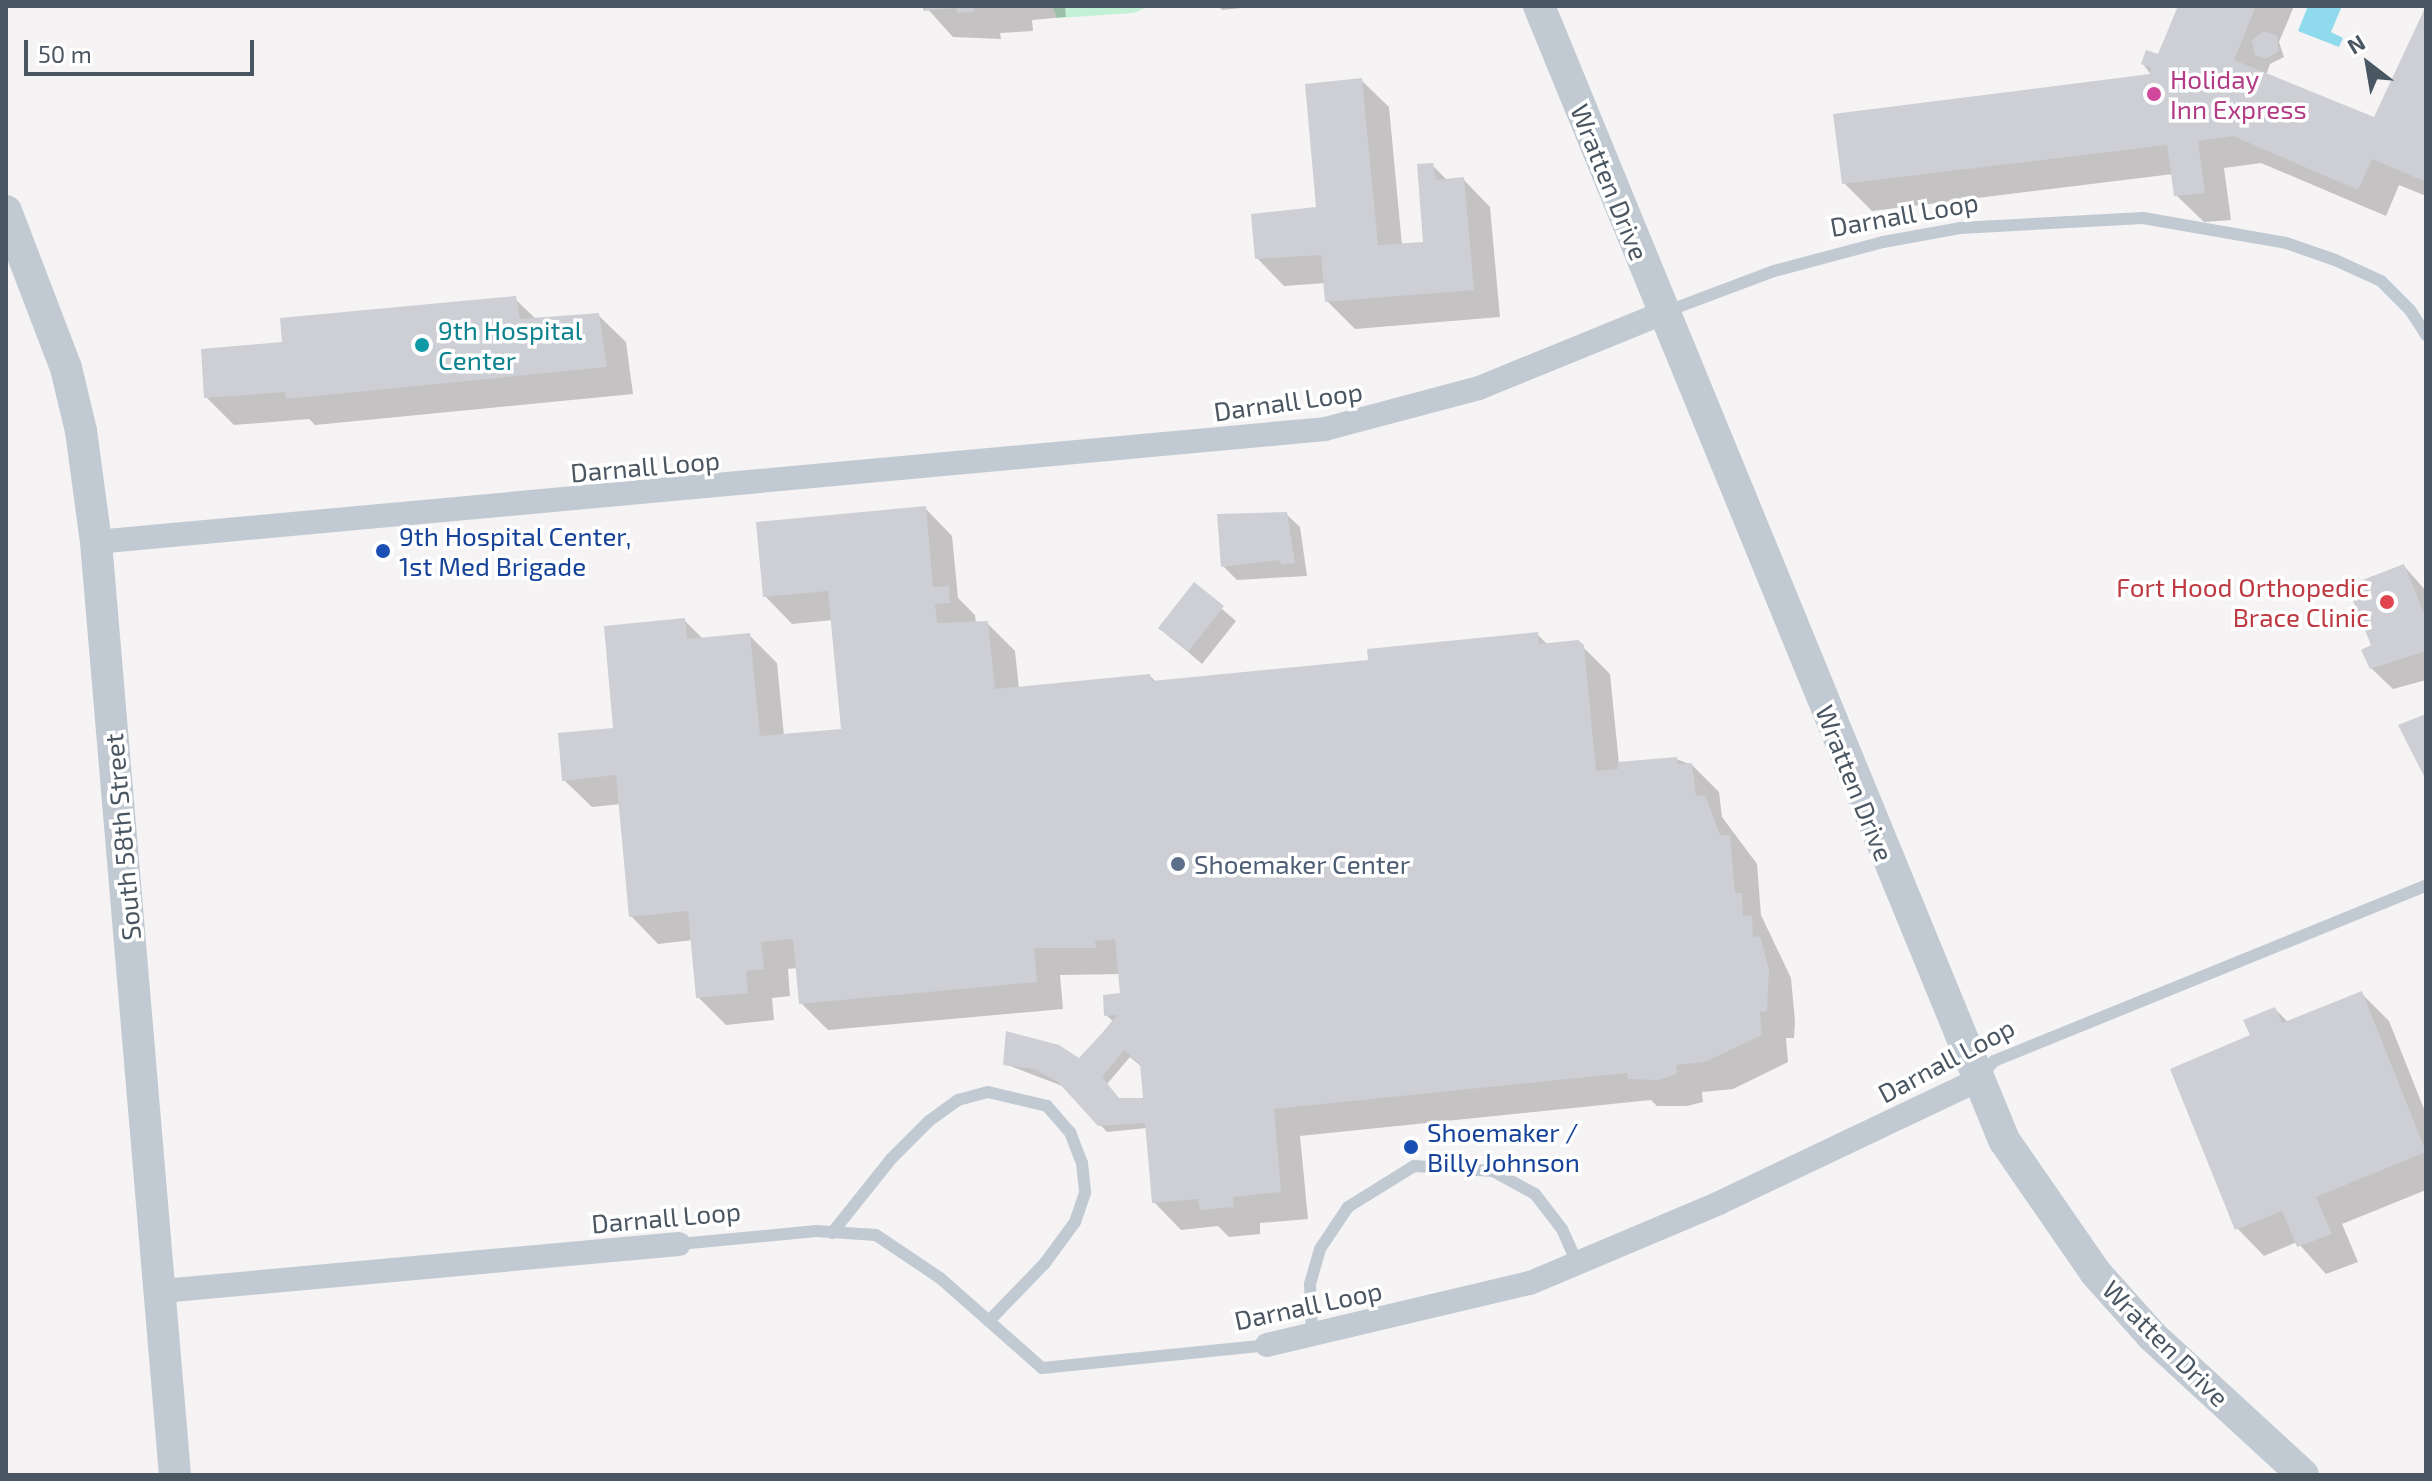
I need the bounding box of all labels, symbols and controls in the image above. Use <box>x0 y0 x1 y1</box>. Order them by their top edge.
scale bar <box>28 24 258 74</box>
north arrow <box>2328 24 2408 104</box>
text: N <box>2342 28 2369 59</box>
text: 50 m <box>38 39 92 68</box>
place label: Holiday Inn Express <box>2170 63 2307 124</box>
marker: Holiday Inn Express <box>2145 85 2163 103</box>
street label: Wratten Drive <box>1565 99 1655 265</box>
street label: Darnall Loop <box>1827 186 1981 242</box>
place label: 9th Hospital Center <box>438 314 582 376</box>
marker: 9th Hospital Center <box>413 336 431 354</box>
street label: Darnall Loop <box>1211 375 1365 427</box>
street label: Darnall Loop <box>569 444 721 488</box>
place label: 9th Hospital Center, 1st Med Brigade <box>399 520 632 582</box>
marker: 9th Hospital Center, 1st Med Brigade <box>374 542 392 560</box>
place label: Fort Hood Orthopedic Brace Clinic <box>2116 571 2369 632</box>
marker: Fort Hood Orthopedic Brace Clinic <box>2376 591 2398 613</box>
street label: Wratten Drive <box>1810 700 1900 866</box>
street label: South 58th Street <box>97 732 147 942</box>
place label: Shoemaker Center <box>1194 848 1411 880</box>
marker: Shoemaker Center <box>1169 855 1187 873</box>
street label: Darnall Loop <box>1872 1011 2020 1109</box>
place label: Shoemaker / Billy Johnson <box>1427 1116 1581 1178</box>
marker: Shoemaker / Billy Johnson <box>1402 1138 1420 1156</box>
street label: Darnall Loop <box>590 1195 742 1239</box>
street label: Wratten Drive <box>2096 1273 2236 1413</box>
street label: Darnall Loop <box>1231 1274 1385 1336</box>

